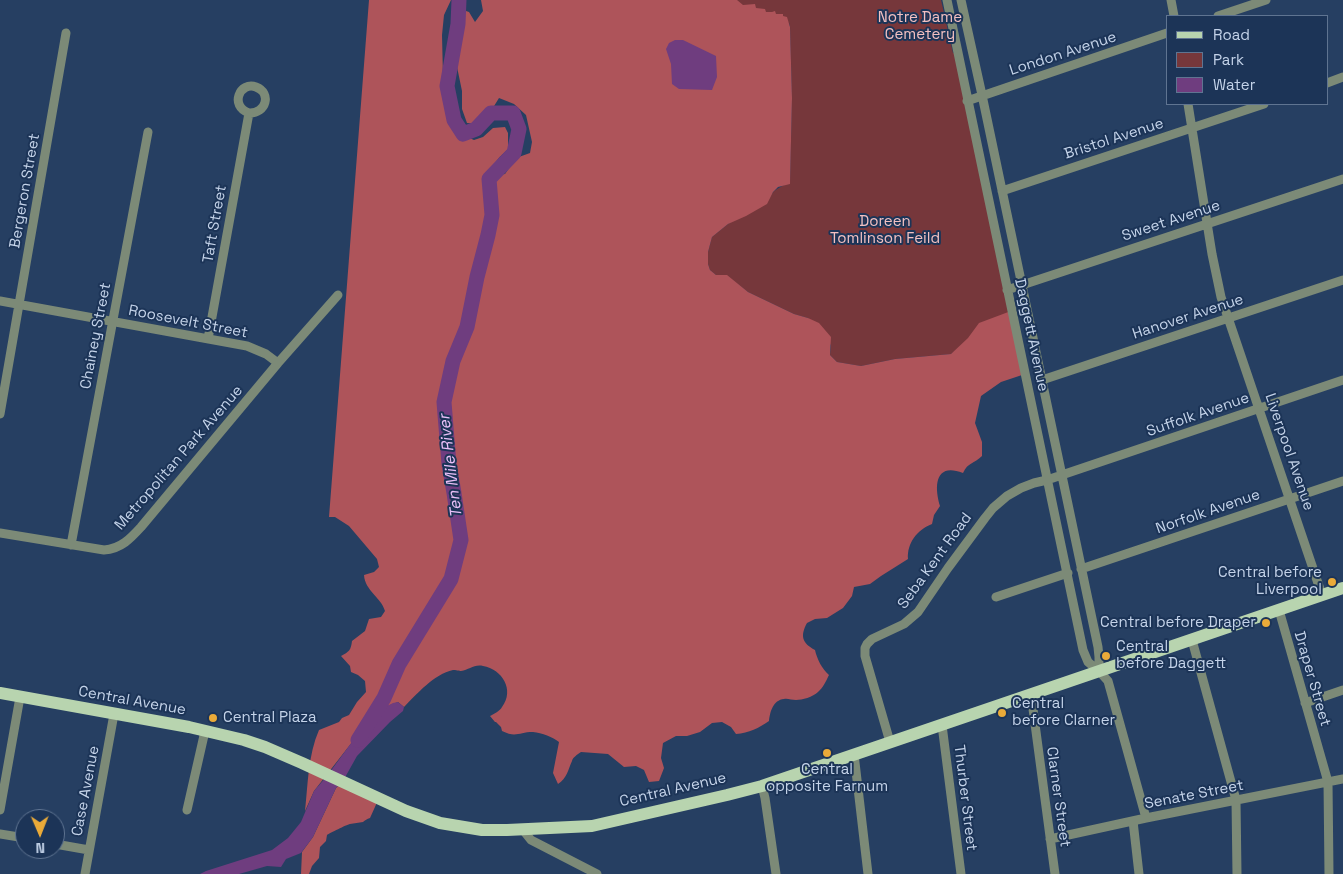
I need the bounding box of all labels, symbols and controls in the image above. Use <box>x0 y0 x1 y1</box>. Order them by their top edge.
park label: Notre Dame Cemetery <box>878 9 962 44</box>
legend <box>1166 15 1328 105</box>
text: Road <box>1213 25 1250 44</box>
street label: London Avenue <box>1007 28 1119 80</box>
text: Park <box>1213 50 1244 69</box>
text: Water <box>1213 75 1255 94</box>
street label: Bristol Avenue <box>1062 114 1166 164</box>
street label: Bergeron Street <box>6 132 44 250</box>
street label: Taft Street <box>199 184 231 264</box>
street label: Sweet Avenue <box>1120 197 1222 245</box>
park label: Doreen Tomlinson Feild <box>830 213 940 248</box>
street label: Daggett Avenue <box>1010 277 1052 393</box>
street label: Chainey Street <box>77 281 115 391</box>
street label: Hanover Avenue <box>1130 291 1246 343</box>
street label: Roosevelt Street <box>127 302 249 342</box>
street label: Metropolitan Park Avenue <box>111 382 247 534</box>
street label: Suffolk Avenue <box>1144 389 1252 441</box>
street label: Liverpool Avenue <box>1260 391 1318 513</box>
water label: Ten Mile River <box>435 413 467 519</box>
street label: Norfolk Avenue <box>1154 486 1262 538</box>
street label: Seba Kent Road <box>894 509 976 613</box>
place label: Central before Liverpool <box>1218 564 1322 599</box>
marker: Central before Liverpool <box>1326 576 1338 588</box>
place label: Central before Draper <box>1100 614 1256 632</box>
marker: Central before Draper <box>1260 617 1272 629</box>
street label: Draper Street <box>1290 629 1334 729</box>
place label: Central before Daggett <box>1116 638 1226 673</box>
marker: Central before Daggett <box>1100 650 1112 662</box>
street label: Central Avenue <box>77 683 187 719</box>
place label: Central before Clarner <box>1012 695 1115 730</box>
marker: Central before Clarner <box>996 707 1008 719</box>
place label: Central Plaza <box>223 709 317 727</box>
marker: Central Plaza <box>207 712 219 724</box>
street label: Case Avenue <box>68 744 104 838</box>
street label: Thurber Street <box>950 744 980 852</box>
street label: Clarner Street <box>1042 746 1074 848</box>
marker: Central opposite Farnum <box>821 747 833 759</box>
place label: Central opposite Farnum <box>766 761 888 796</box>
street label: Central Avenue <box>618 769 728 811</box>
street label: Senate Street <box>1143 777 1245 813</box>
north arrow <box>15 809 65 859</box>
text: N <box>35 839 45 857</box>

